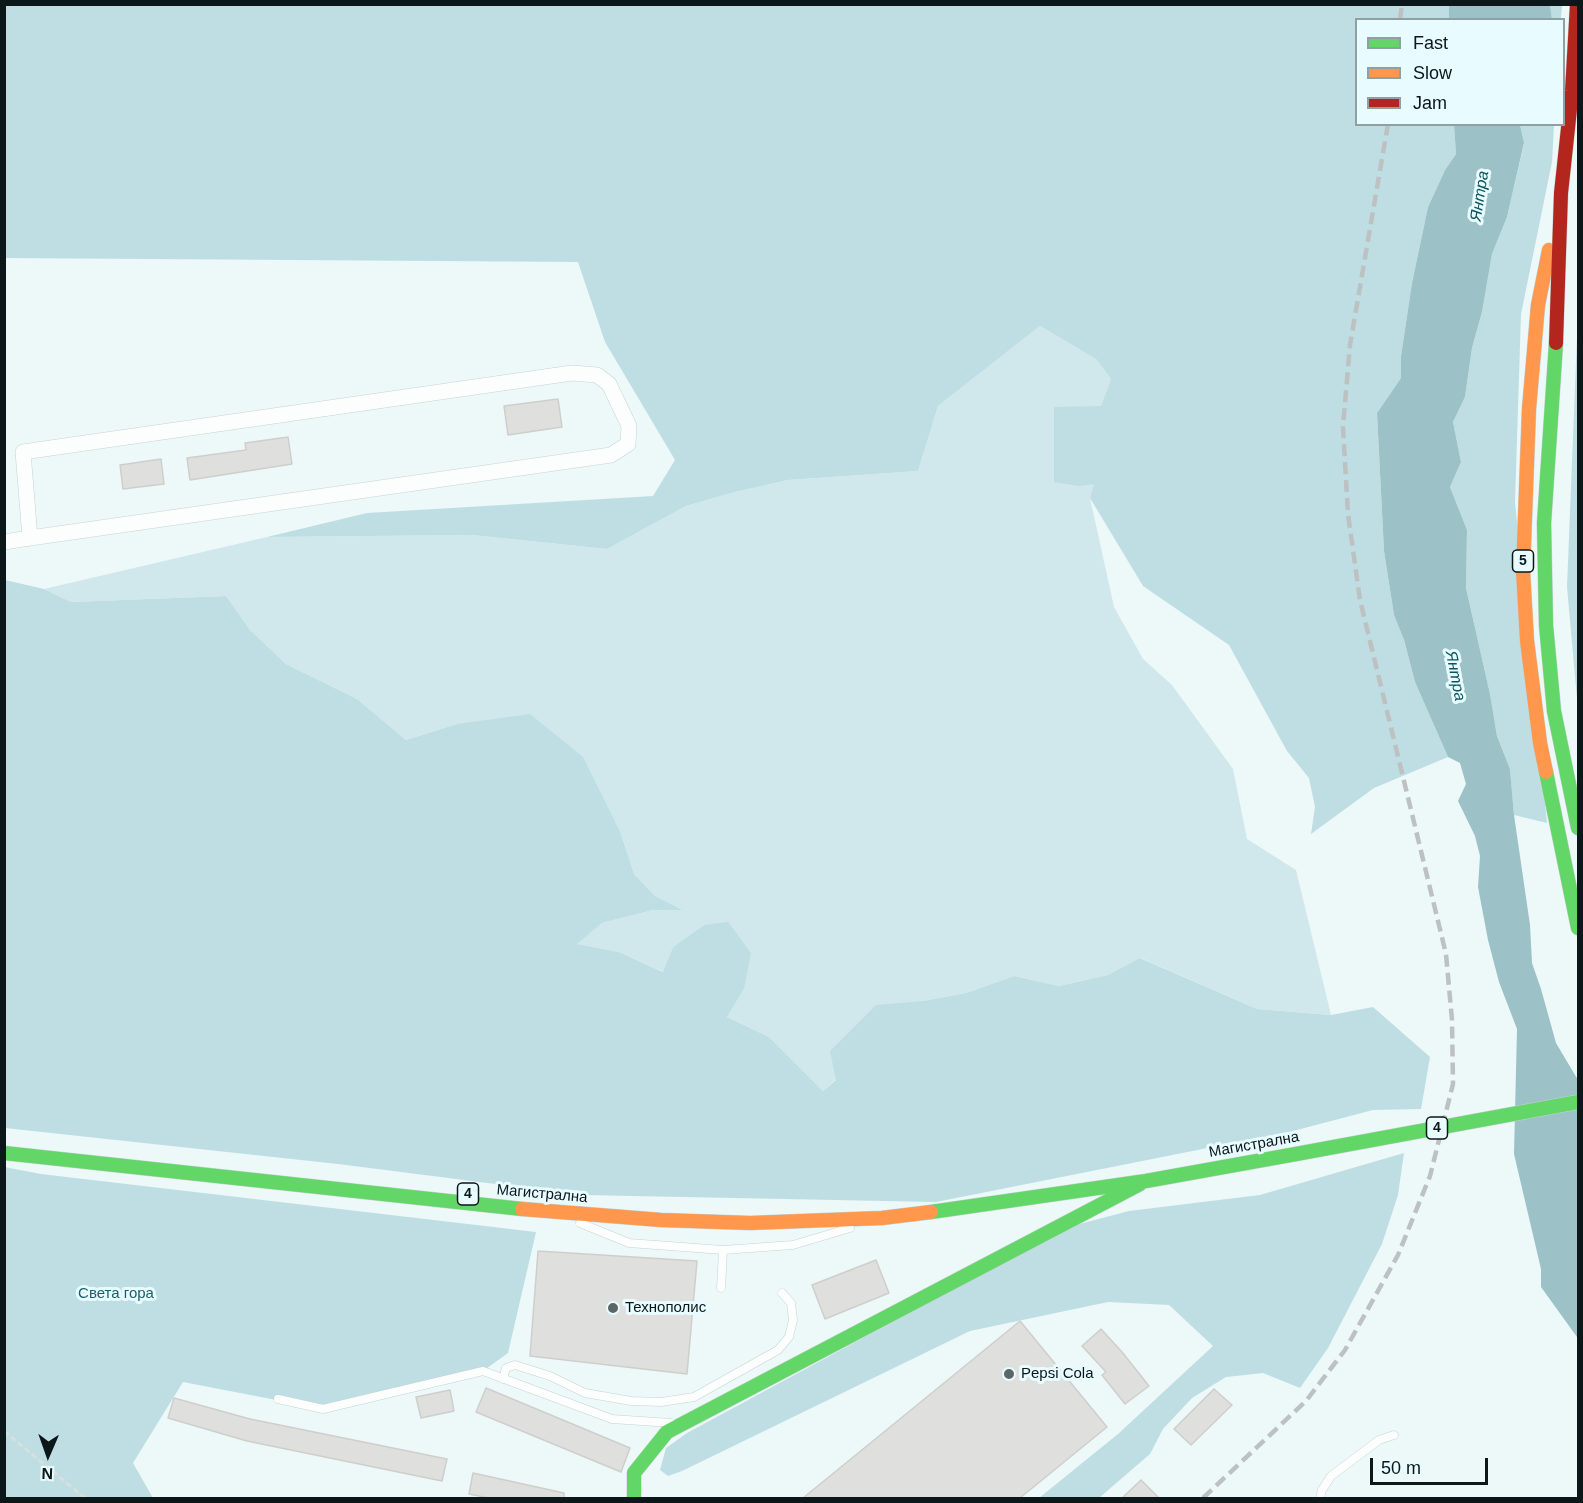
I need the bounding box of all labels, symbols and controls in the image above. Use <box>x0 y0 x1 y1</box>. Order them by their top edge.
legend <box>1355 18 1565 126</box>
text: Fast <box>1413 33 1448 53</box>
text: Slow <box>1413 63 1452 83</box>
text: Jam <box>1413 93 1447 113</box>
water label: Янтра <box>1467 169 1493 223</box>
road number: 5 <box>1512 550 1534 572</box>
water label: Янтра <box>1441 649 1469 703</box>
road number: 4 <box>1426 1117 1448 1139</box>
street label: Магистрална <box>1207 1128 1301 1162</box>
street label: Магистрална <box>496 1181 588 1207</box>
road number: 4 <box>458 1183 478 1205</box>
park label: Света гора <box>78 1285 154 1303</box>
place label: Технополис <box>625 1299 706 1317</box>
marker: Технополис <box>606 1301 620 1315</box>
place label: Pepsi Cola <box>1021 1365 1094 1383</box>
marker: Pepsi Cola <box>1002 1367 1016 1381</box>
north arrow <box>18 1425 78 1485</box>
scale bar <box>1373 1446 1492 1484</box>
text: 50 m <box>1381 1458 1421 1478</box>
text: N <box>41 1465 53 1482</box>

